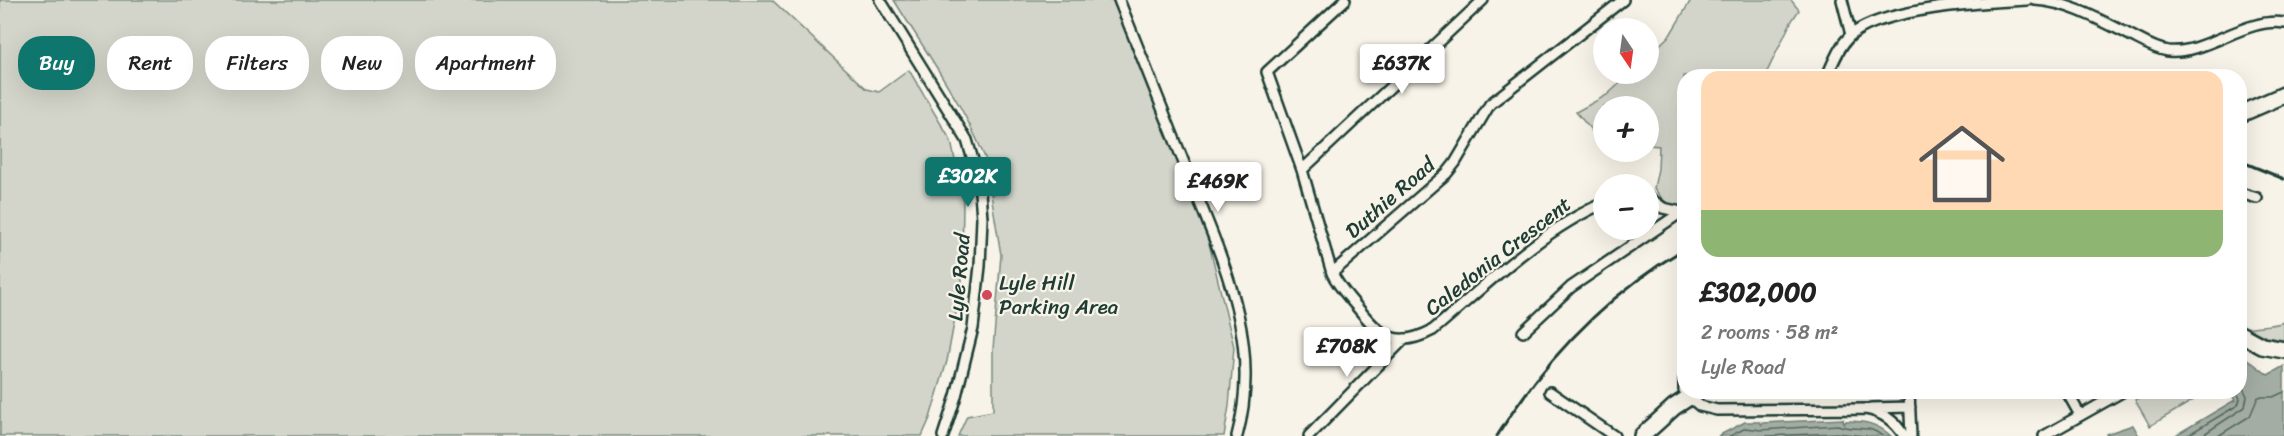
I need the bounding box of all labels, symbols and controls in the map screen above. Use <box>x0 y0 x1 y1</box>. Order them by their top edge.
north arrow <box>1593 18 1659 84</box>
map controls <box>1593 18 1659 240</box>
chip: Buy <box>18 36 95 90</box>
chip: Rent <box>107 36 193 90</box>
chip: Filters <box>205 36 309 90</box>
chip: New <box>321 36 403 90</box>
chip: Apartment <box>415 36 556 90</box>
pin: £637K <box>1360 44 1444 95</box>
text: £637K <box>1374 46 1430 81</box>
button: + <box>1593 96 1659 162</box>
icon: home <box>1908 110 2016 218</box>
street label: Duthie Road <box>1336 146 1446 249</box>
pin: £302K <box>926 157 1010 208</box>
text: £302K <box>939 159 997 194</box>
pin: £469K <box>1176 162 1260 213</box>
text: £469K <box>1189 164 1247 199</box>
button: − <box>1593 174 1659 240</box>
street label: Caledonia Crescent <box>1416 186 1580 326</box>
street label: Lyle Road <box>936 230 982 322</box>
place label: Lyle Hill Parking Area <box>999 264 1119 326</box>
text: £302,000 <box>1701 269 1817 315</box>
marker: Lyle Hill Parking Area <box>980 288 994 302</box>
text: 2 rooms · 58 m² <box>1701 315 1838 350</box>
pin: £708K <box>1305 327 1389 378</box>
text: £708K <box>1318 329 1376 364</box>
text: Lyle Road <box>1701 350 1785 385</box>

